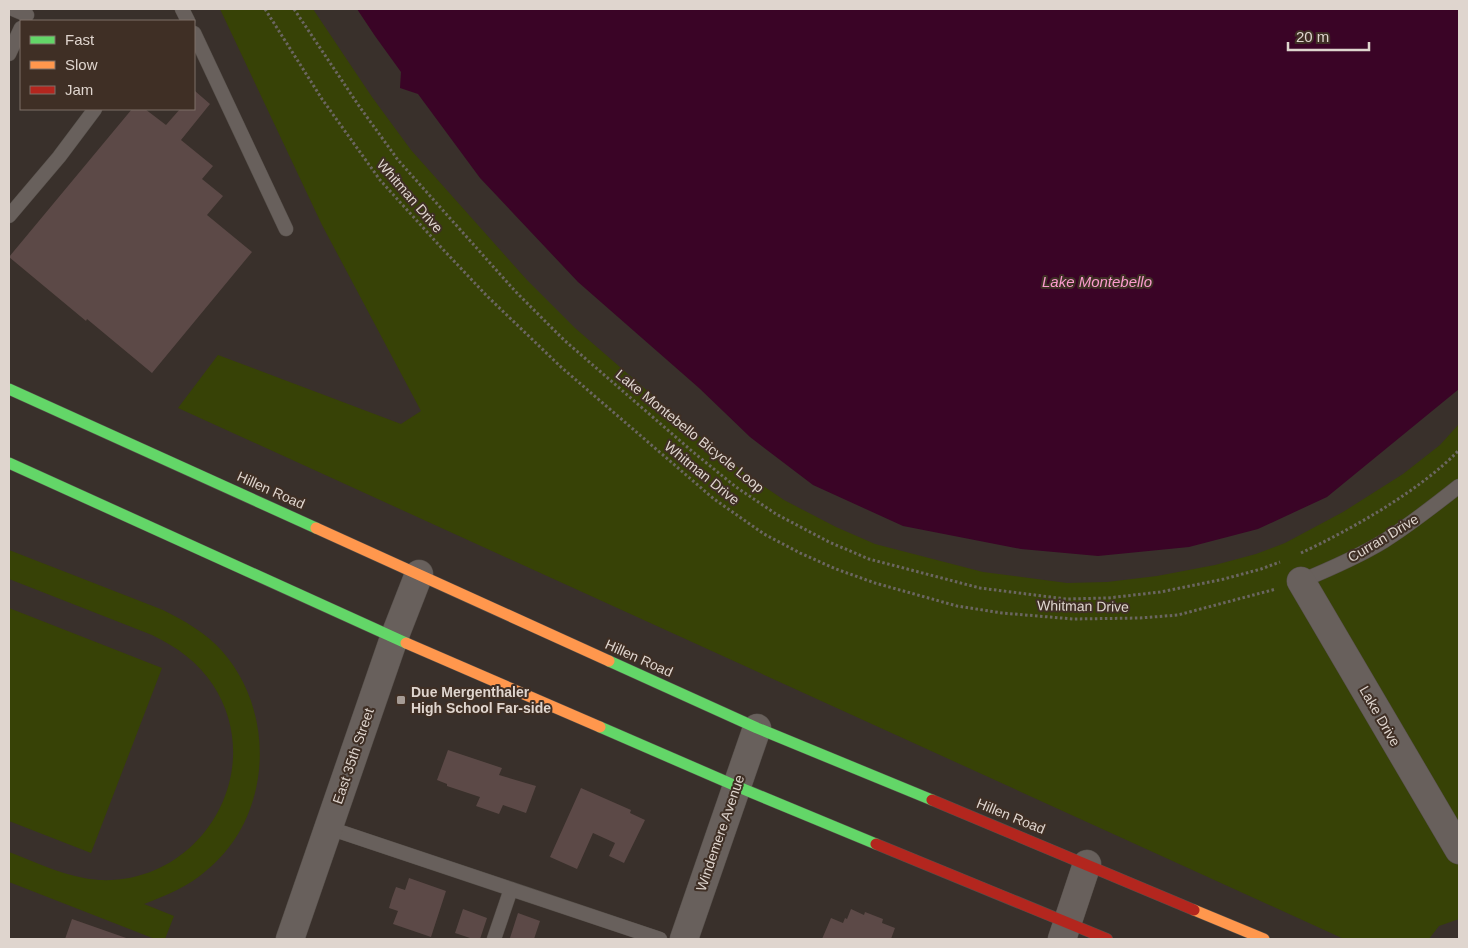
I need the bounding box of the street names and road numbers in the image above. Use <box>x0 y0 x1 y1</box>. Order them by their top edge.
street label: Whitman Drive <box>374 156 446 236</box>
street label: Lake Montebello Bicycle Loop <box>613 366 767 496</box>
street label: Whitman Drive <box>661 438 743 508</box>
street label: Hillen Road <box>235 468 307 512</box>
street label: Curran Drive <box>1345 511 1421 565</box>
street label: Whitman Drive <box>1037 597 1129 615</box>
street label: Hillen Road <box>603 636 675 680</box>
street label: Lake Drive <box>1356 683 1404 749</box>
street label: East 35th Street <box>329 706 377 806</box>
street label: Windemere Avenue <box>693 773 747 893</box>
street label: Hillen Road <box>974 795 1048 837</box>

